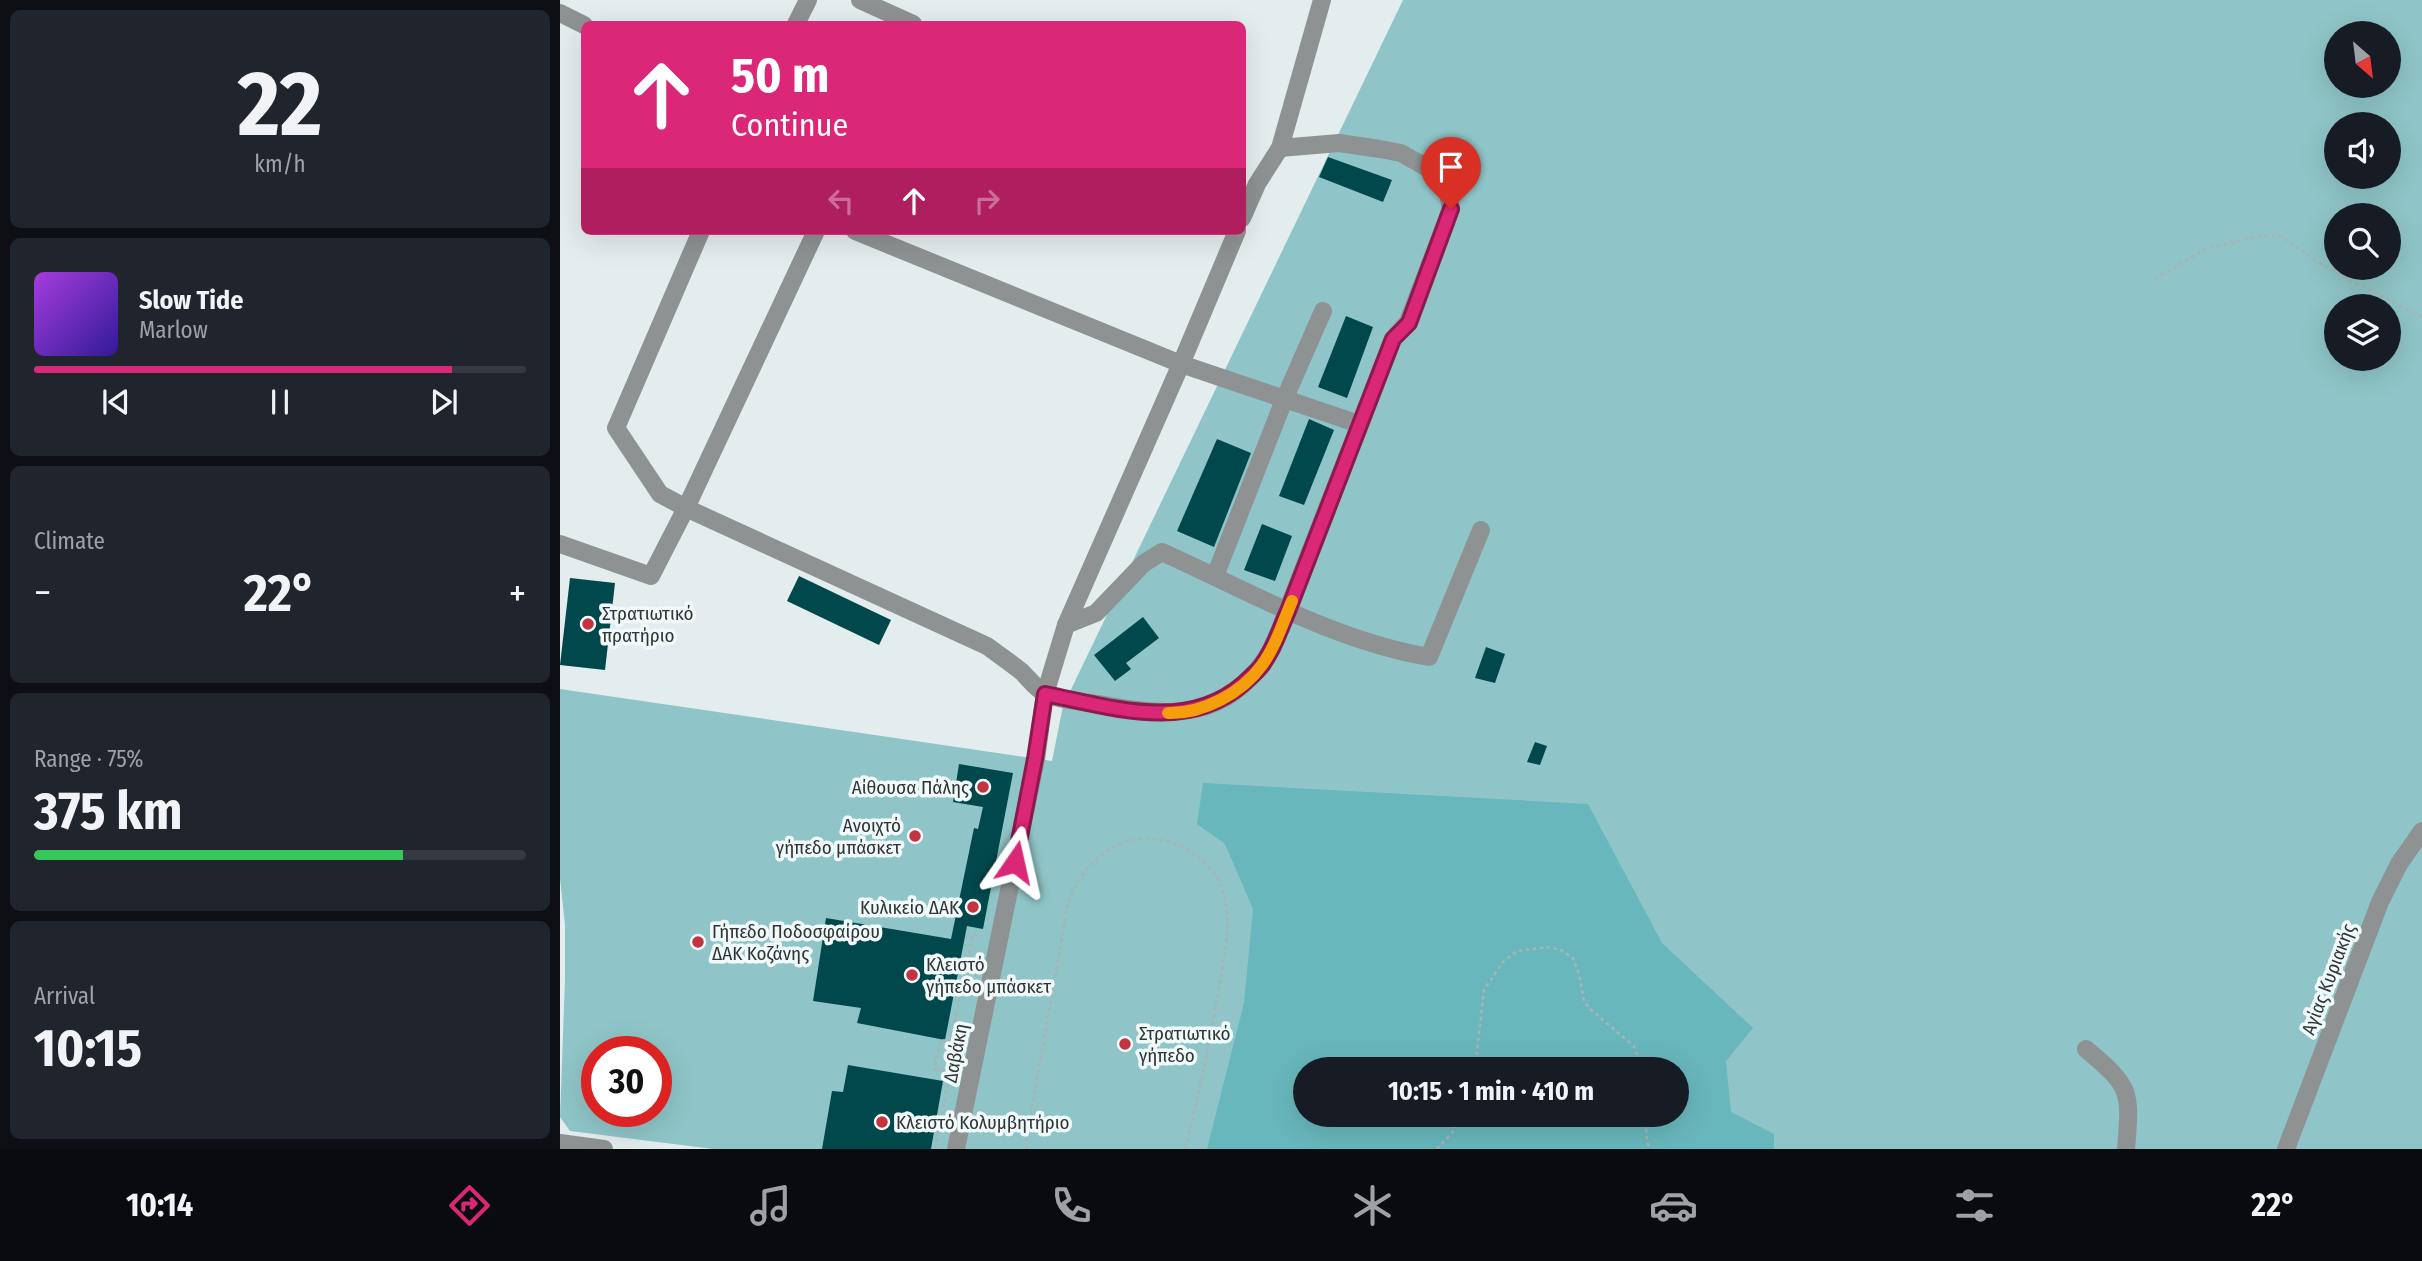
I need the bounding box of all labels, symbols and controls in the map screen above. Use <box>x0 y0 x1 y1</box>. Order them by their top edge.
north arrow <box>2324 21 2401 98</box>
map controls <box>2324 21 2401 371</box>
text: 50 m <box>731 46 829 105</box>
icon: ahead <box>616 49 707 140</box>
text: 22 <box>238 50 322 159</box>
text: Continue <box>731 106 848 144</box>
button: sound <box>2324 112 2401 189</box>
pin <box>1421 137 1481 209</box>
icon: arrive <box>1432 148 1470 186</box>
text: km/h <box>254 150 306 178</box>
icon: left <box>822 182 860 220</box>
icon: ahead <box>895 182 933 220</box>
icon: right <box>968 182 1006 220</box>
button: search <box>2324 203 2401 280</box>
text: Slow Tide <box>139 285 243 316</box>
button: layers <box>2324 294 2401 371</box>
text: Marlow <box>139 316 208 344</box>
icon: previous <box>97 383 135 421</box>
icon: pause <box>261 383 299 421</box>
icon: next <box>425 383 463 421</box>
text: Climate <box>34 527 105 555</box>
text: 22° <box>244 562 316 625</box>
text: − <box>34 570 51 616</box>
text: + <box>509 570 526 616</box>
place label: Στρατιωτικό πρατήριο <box>602 602 694 647</box>
marker: Στρατιωτικό πρατήριο <box>580 616 596 632</box>
text: Range · 75% <box>34 745 143 773</box>
place label: Αίθουσα Πάλης <box>852 776 969 799</box>
marker: Αίθουσα Πάλης <box>975 779 991 795</box>
text: 375 km <box>34 780 182 843</box>
place label: Ανοιχτό γήπεδο μπάσκετ <box>775 814 901 859</box>
position arrow <box>978 825 1052 899</box>
marker: Ανοιχτό γήπεδο μπάσκετ <box>907 828 923 844</box>
place label: Κυλικείο ΔΑΚ <box>860 896 960 919</box>
marker: Κυλικείο ΔΑΚ <box>965 899 981 915</box>
place label: Γήπεδο Ποδοσφαίρου ΔΑΚ Κοζάνης <box>712 920 880 965</box>
street label: Αγίας Κυριακής <box>2297 920 2360 1038</box>
marker: Γήπεδο Ποδοσφαίρου ΔΑΚ Κοζάνης <box>690 934 706 950</box>
place label: Κλειστό γήπεδο μπάσκετ <box>925 953 1051 998</box>
marker: Κλειστό γήπεδο μπάσκετ <box>904 967 920 983</box>
text: Arrival <box>34 982 95 1010</box>
text: 10:15 <box>34 1017 142 1080</box>
street label: Δαβάκη <box>938 1021 972 1085</box>
place label: Στρατιωτικό γήπεδο <box>1138 1022 1231 1067</box>
speed limit sign: 30 <box>581 1036 672 1127</box>
marker: Στρατιωτικό γήπεδο <box>1117 1036 1133 1052</box>
text: 10:15 · 1 min · 410 m <box>1388 1076 1594 1107</box>
place label: Κλειστό Κολυμβητήριο <box>896 1111 1070 1134</box>
marker: Κλειστό Κολυμβητήριο <box>874 1114 890 1130</box>
icon: directions <box>445 1181 494 1230</box>
icon: music <box>746 1181 795 1230</box>
icon: phone <box>1047 1181 1096 1230</box>
icon: climate <box>1348 1181 1397 1230</box>
icon: car <box>1649 1181 1698 1230</box>
icon: filters <box>1950 1181 1999 1230</box>
text: 10:14 <box>126 1186 193 1224</box>
text: 22° <box>2251 1186 2296 1224</box>

